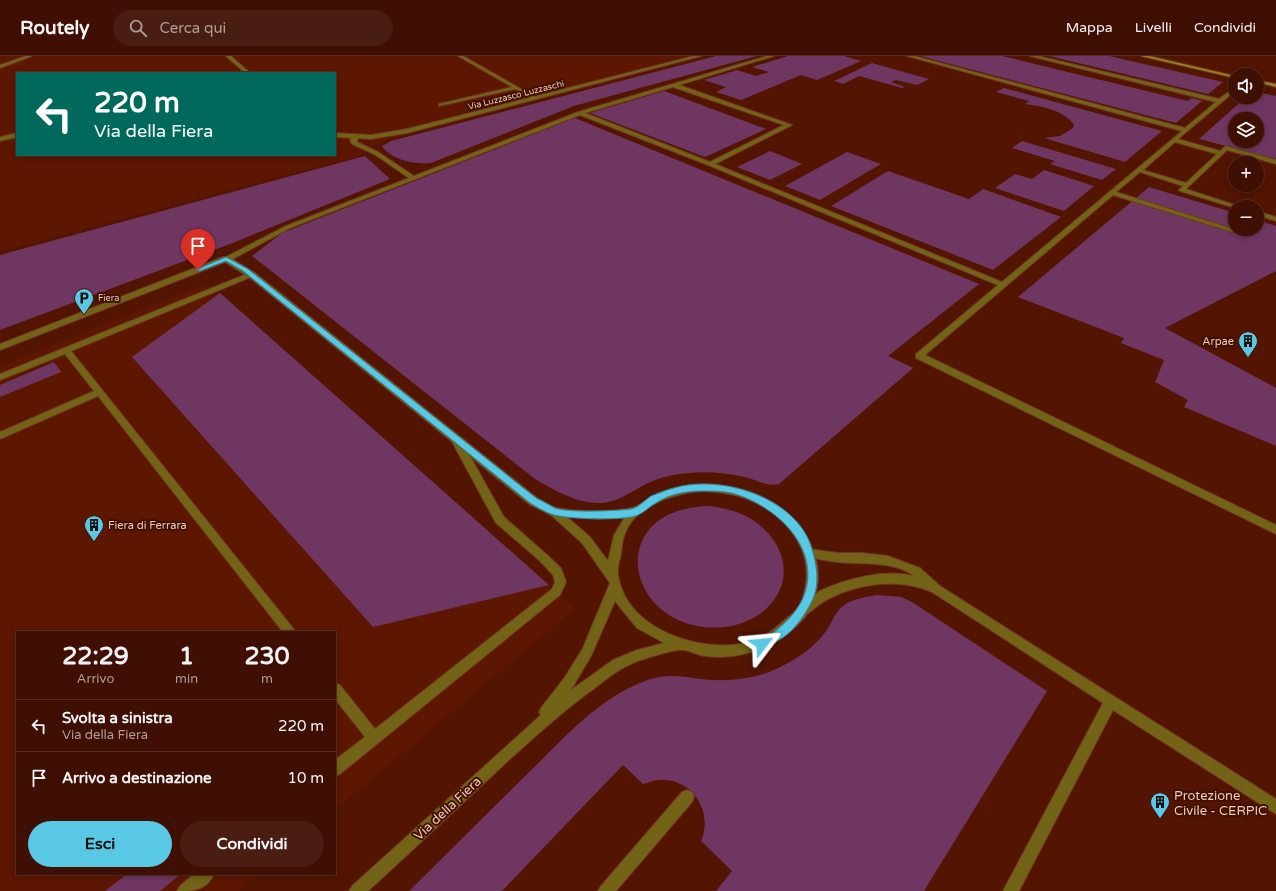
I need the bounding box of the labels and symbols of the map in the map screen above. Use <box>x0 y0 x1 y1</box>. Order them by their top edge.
street label: Via Luzzasco Luzzaschi <box>467 78 565 113</box>
pin <box>181 229 215 270</box>
parking icon: Fiera <box>73 287 95 315</box>
place label: Fiera <box>98 293 119 304</box>
building icon: Arpae <box>1237 330 1259 358</box>
place label: Arpae <box>1202 335 1234 348</box>
building icon: Fiera di Ferrara <box>83 514 105 542</box>
place label: Fiera di Ferrara <box>108 519 187 532</box>
position arrow <box>741 623 783 665</box>
street label: Via della Fiera <box>411 773 485 844</box>
place label: Protezione Civile - CERPIC <box>1174 788 1267 819</box>
building icon: Protezione Civile - CERPIC <box>1149 791 1171 819</box>

